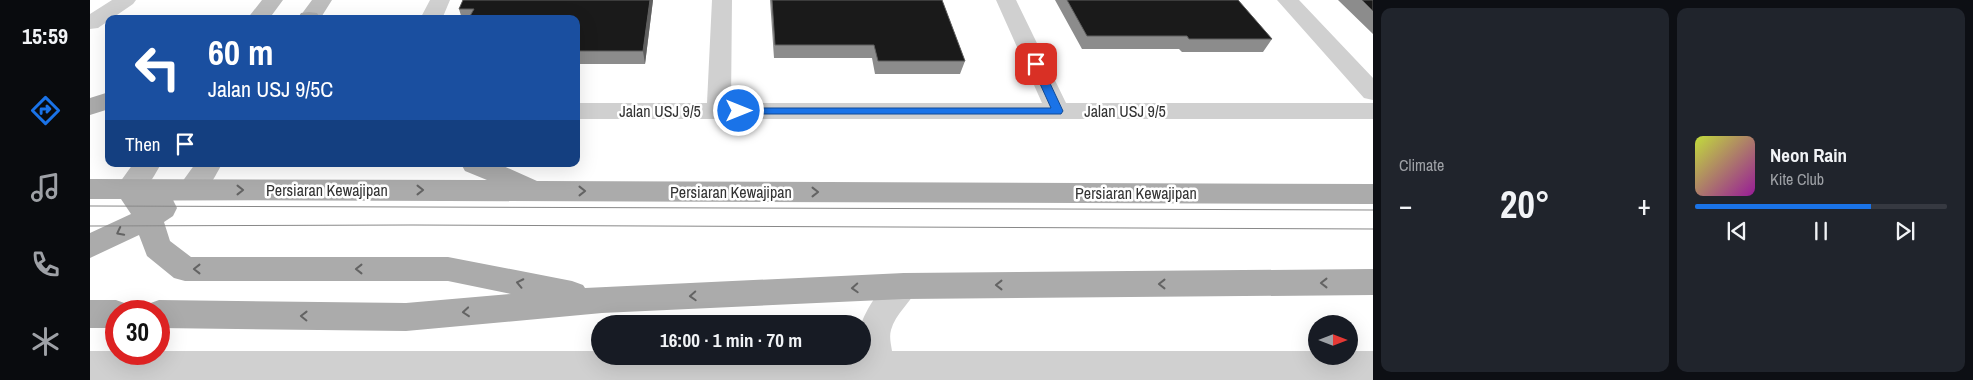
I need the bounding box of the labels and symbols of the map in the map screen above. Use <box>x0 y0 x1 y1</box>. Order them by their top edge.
pin <box>1015 43 1057 85</box>
position arrow <box>712 84 764 136</box>
street label: Jalan USJ 9/5 <box>619 100 701 122</box>
street label: Jalan USJ 9/5 <box>1084 100 1166 122</box>
street label: Persiaran Kewajipan <box>266 179 388 201</box>
street label: Persiaran Kewajipan <box>670 181 792 203</box>
street label: Persiaran Kewajipan <box>1075 182 1197 204</box>
one-way arrow <box>236 185 244 195</box>
one-way arrow <box>416 185 424 195</box>
one-way arrow <box>579 186 587 196</box>
one-way arrow <box>812 187 819 197</box>
one-way arrow <box>116 226 125 236</box>
one-way arrow <box>192 264 200 274</box>
one-way arrow <box>355 264 362 274</box>
one-way arrow <box>1320 277 1328 288</box>
one-way arrow <box>516 279 525 289</box>
one-way arrow <box>1158 279 1166 289</box>
one-way arrow <box>995 280 1003 290</box>
one-way arrow <box>851 283 858 293</box>
one-way arrow <box>688 291 696 301</box>
speed limit sign: 30 <box>105 300 170 365</box>
one-way arrow <box>462 306 470 317</box>
one-way arrow <box>300 311 308 321</box>
north arrow <box>1308 315 1358 365</box>

